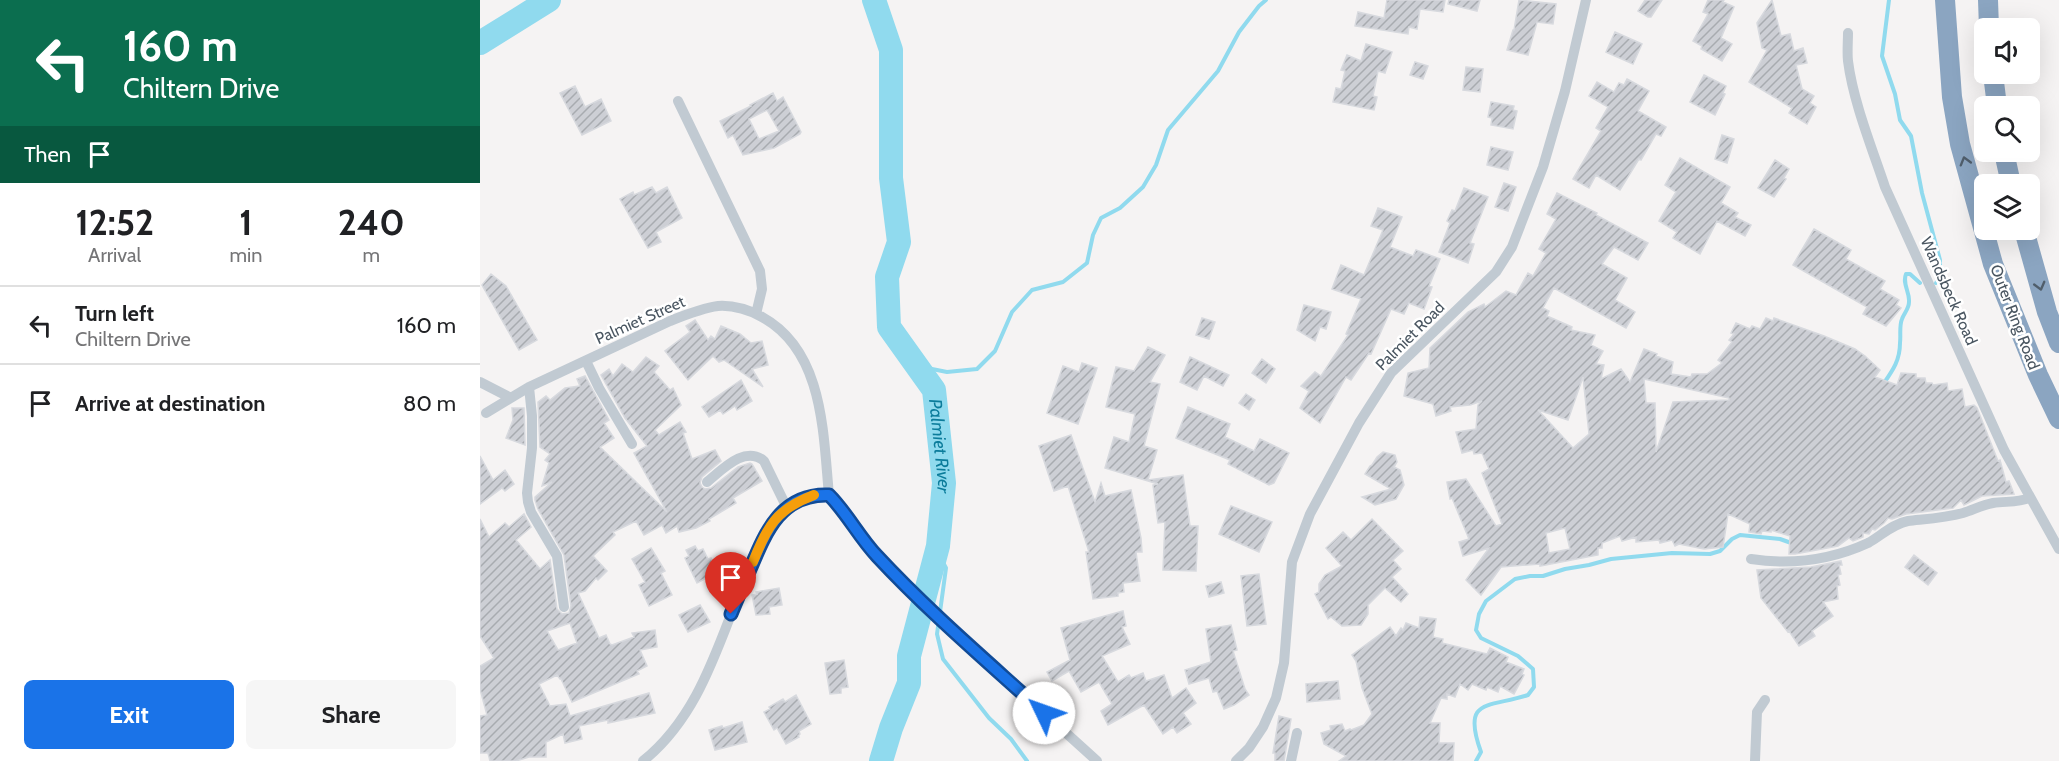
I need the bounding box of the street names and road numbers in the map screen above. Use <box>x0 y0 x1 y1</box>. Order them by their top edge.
street label: Wandsbeck Road <box>1917 234 1981 348</box>
street label: Outer Ring Road <box>1986 262 2044 372</box>
street label: Palmiet Street <box>592 292 688 348</box>
street label: Palmiet Road <box>1372 298 1448 374</box>

